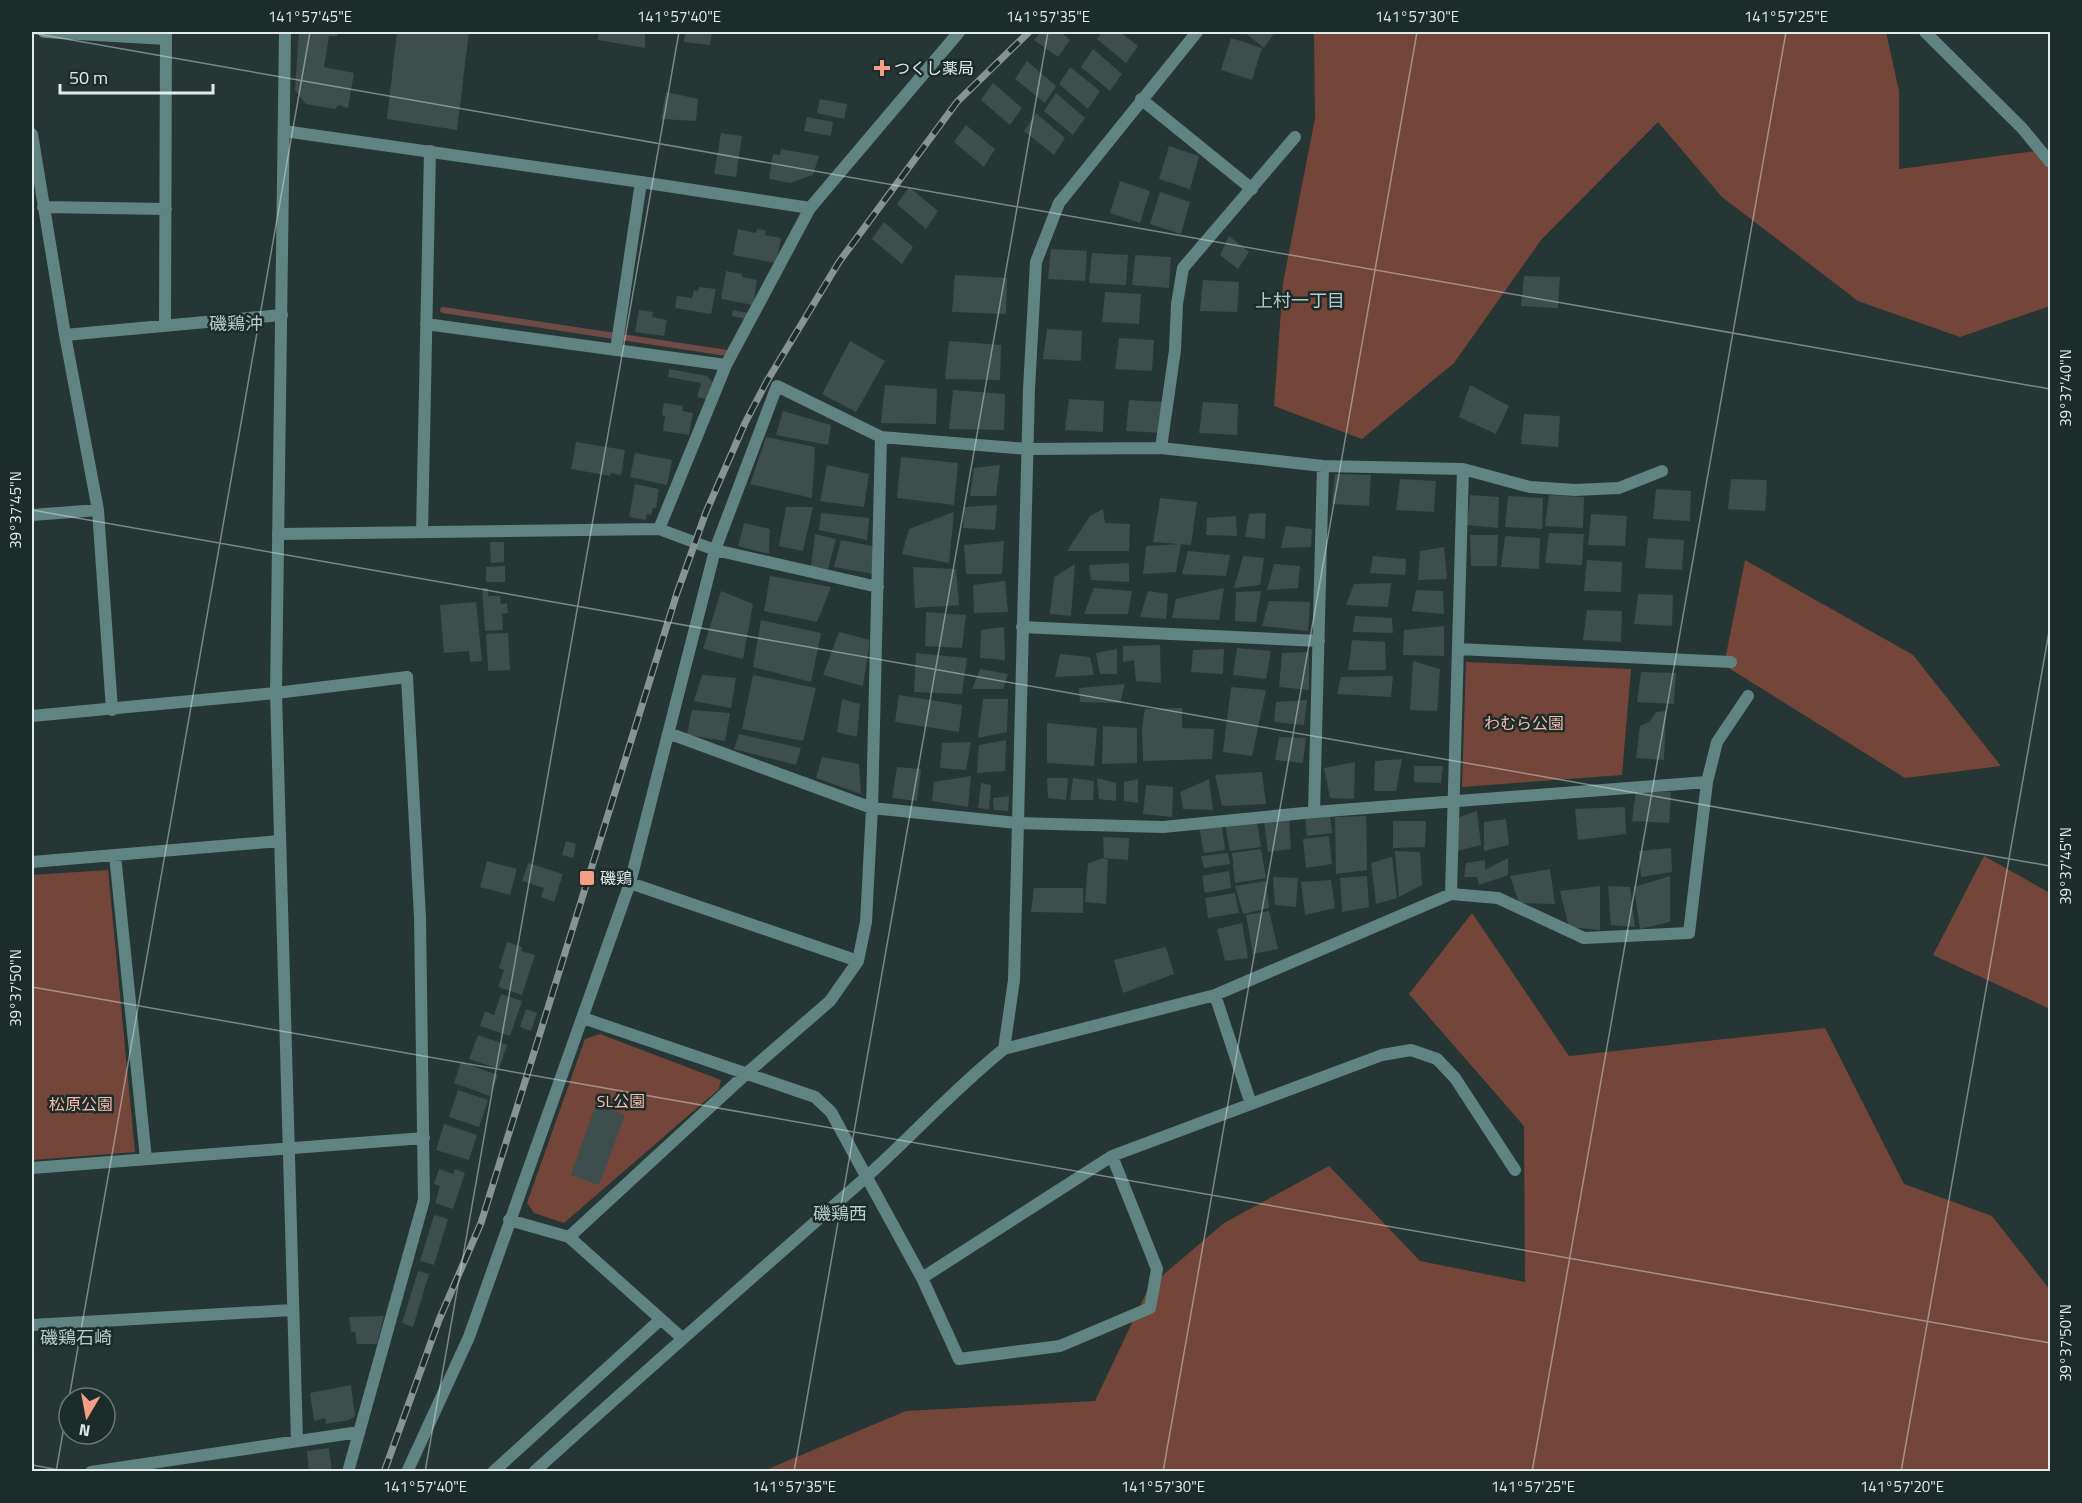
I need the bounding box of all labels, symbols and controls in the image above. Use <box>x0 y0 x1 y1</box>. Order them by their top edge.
text: 141°57'45"E <box>268 5 352 28</box>
text: 141°57'40"E <box>637 5 721 28</box>
text: 141°57'35"E <box>1006 5 1090 28</box>
text: 141°57'30"E <box>1375 5 1459 28</box>
text: 141°57'25"E <box>1744 5 1828 28</box>
place label: つくし薬局 <box>894 56 974 80</box>
scale bar <box>60 57 213 95</box>
marker: つくし薬局 <box>875 61 889 75</box>
text: 50 m <box>69 64 108 91</box>
district label: 上村一丁目 <box>1255 287 1345 314</box>
district label: 磯鶏沖 <box>209 310 263 337</box>
text: 39°37'40"N <box>2054 349 2077 427</box>
text: 39°37'45"N <box>4 471 27 549</box>
park label: わむら公園 <box>1484 711 1564 735</box>
text: 39°37'45"N <box>2054 827 2077 905</box>
place label: 磯鶏 <box>600 866 632 890</box>
marker: 磯鶏 <box>578 869 596 887</box>
text: 39°37'50"N <box>4 949 27 1027</box>
park label: SL公園 <box>597 1089 645 1113</box>
park label: 松原公園 <box>49 1092 113 1116</box>
district label: 磯鶏西 <box>813 1200 867 1227</box>
text: 39°37'50"N <box>2054 1304 2077 1382</box>
district label: 磯鶏石崎 <box>40 1324 112 1351</box>
north arrow <box>57 1386 117 1446</box>
text: N <box>77 1418 92 1444</box>
text: 141°57'40"E <box>383 1475 467 1498</box>
text: 141°57'35"E <box>752 1475 836 1498</box>
text: 141°57'30"E <box>1121 1475 1205 1498</box>
text: 141°57'25"E <box>1491 1475 1575 1498</box>
text: 141°57'20"E <box>1860 1475 1944 1498</box>

